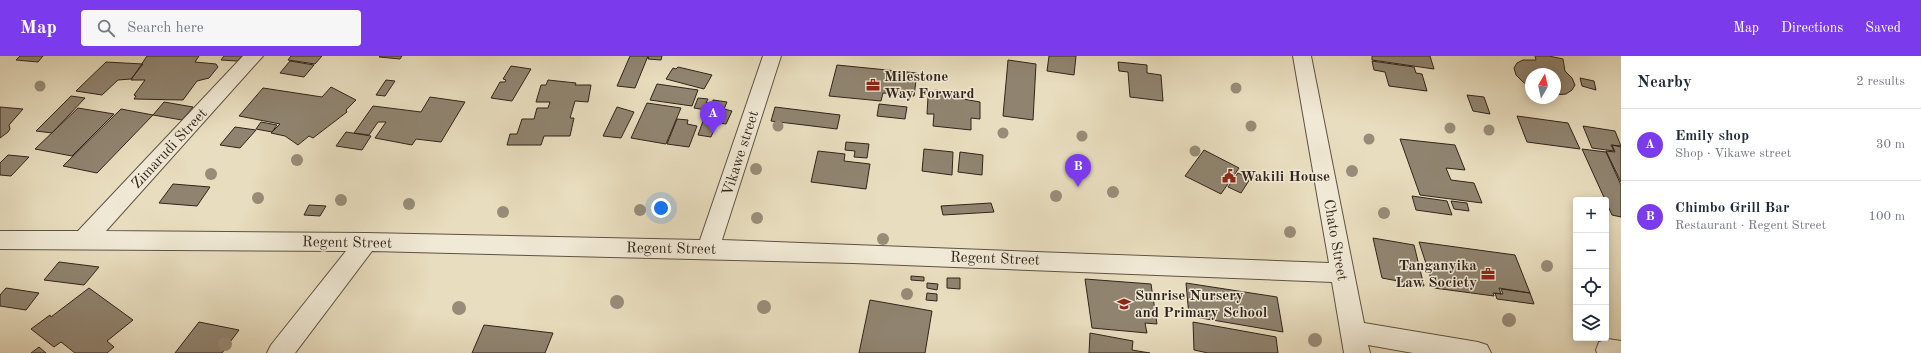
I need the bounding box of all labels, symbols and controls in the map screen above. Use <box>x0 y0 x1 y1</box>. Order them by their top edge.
search box <box>81 10 361 46</box>
icon: search <box>95 17 117 39</box>
text: Map <box>20 19 57 38</box>
text: Search here <box>127 21 204 36</box>
text: Map <box>1733 21 1759 35</box>
text: Directions <box>1781 21 1843 35</box>
text: Saved <box>1865 21 1901 35</box>
north arrow <box>1525 68 1561 104</box>
place label: Milestone Way Forward <box>884 70 975 102</box>
text: Nearby <box>1637 74 1692 91</box>
text: 2 results <box>1856 75 1905 88</box>
office icon: Milestone Way Forward <box>865 77 881 93</box>
pin: A <box>700 101 726 134</box>
street label: Zimarudi Street <box>129 106 211 192</box>
street label: Vikawe street <box>721 109 762 198</box>
text: Emily shop <box>1675 129 1749 144</box>
text: A <box>1645 138 1655 151</box>
text: 30 m <box>1876 138 1905 151</box>
text: Shop · Vikawe street <box>1675 147 1791 160</box>
pin: B <box>1065 154 1091 187</box>
public building icon: Wakili House <box>1221 168 1237 184</box>
place label: Wakili House <box>1240 170 1330 185</box>
map controls <box>1573 197 1609 341</box>
button: + <box>1573 197 1609 233</box>
your location <box>651 198 671 218</box>
street label: Chato Street <box>1320 198 1349 282</box>
text: Chimbo Grill Bar <box>1675 201 1789 216</box>
text: B <box>1645 210 1655 223</box>
text: 100 m <box>1868 210 1905 223</box>
text: Restaurant · Regent Street <box>1675 219 1826 232</box>
button: − <box>1573 233 1609 269</box>
street label: Regent Street <box>302 235 392 252</box>
street label: Regent Street <box>626 241 716 258</box>
street label: Regent Street <box>950 250 1040 269</box>
place label: Tanganyika Law Society <box>1395 259 1477 291</box>
office icon: Tanganyika Law Society <box>1480 266 1496 282</box>
button: locate <box>1573 269 1609 305</box>
place label: Sunrise Nursery and Primary School <box>1135 289 1268 321</box>
school or university icon: Sunrise Nursery and Primary School <box>1116 296 1132 312</box>
button: layers <box>1573 305 1609 341</box>

